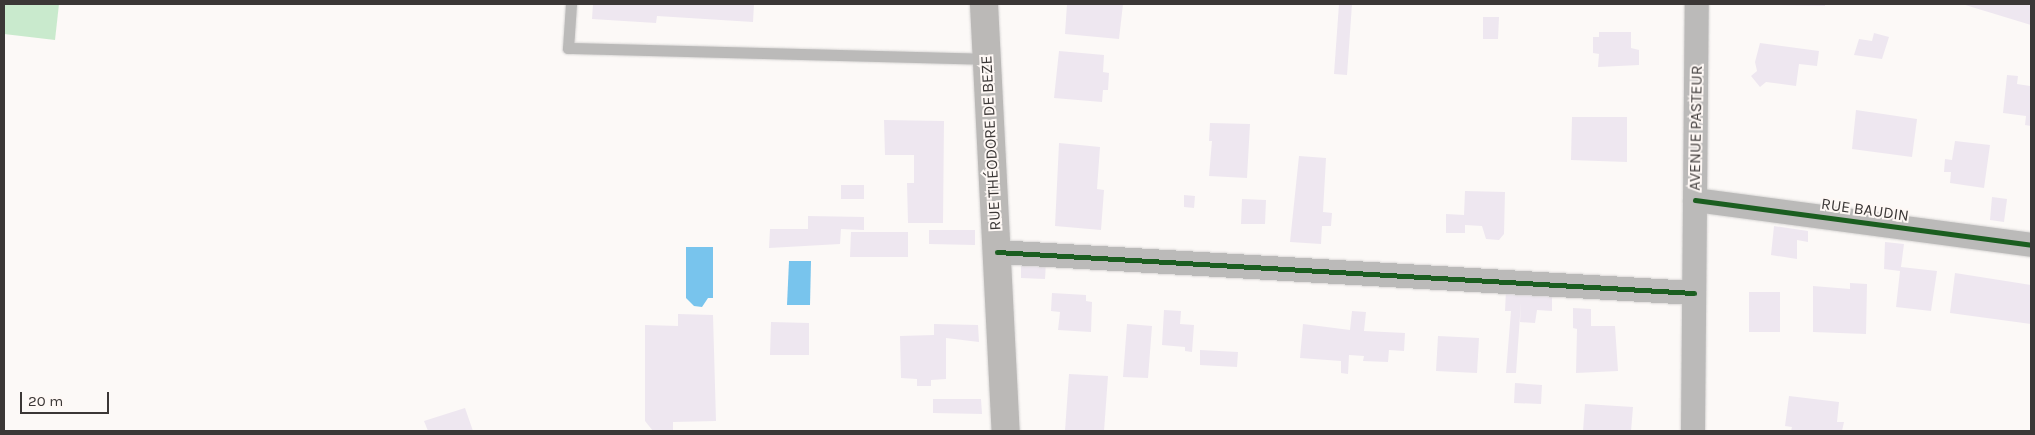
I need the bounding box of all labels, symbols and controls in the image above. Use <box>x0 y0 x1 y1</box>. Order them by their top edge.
street label: RUE THÉODORE DE BEZE <box>977 55 1005 231</box>
street label: AVENUE PASTEUR <box>1685 65 1707 191</box>
street label: RUE BAUDIN <box>1820 194 1910 226</box>
scale bar <box>22 382 111 414</box>
text: 20 m <box>28 392 63 410</box>

